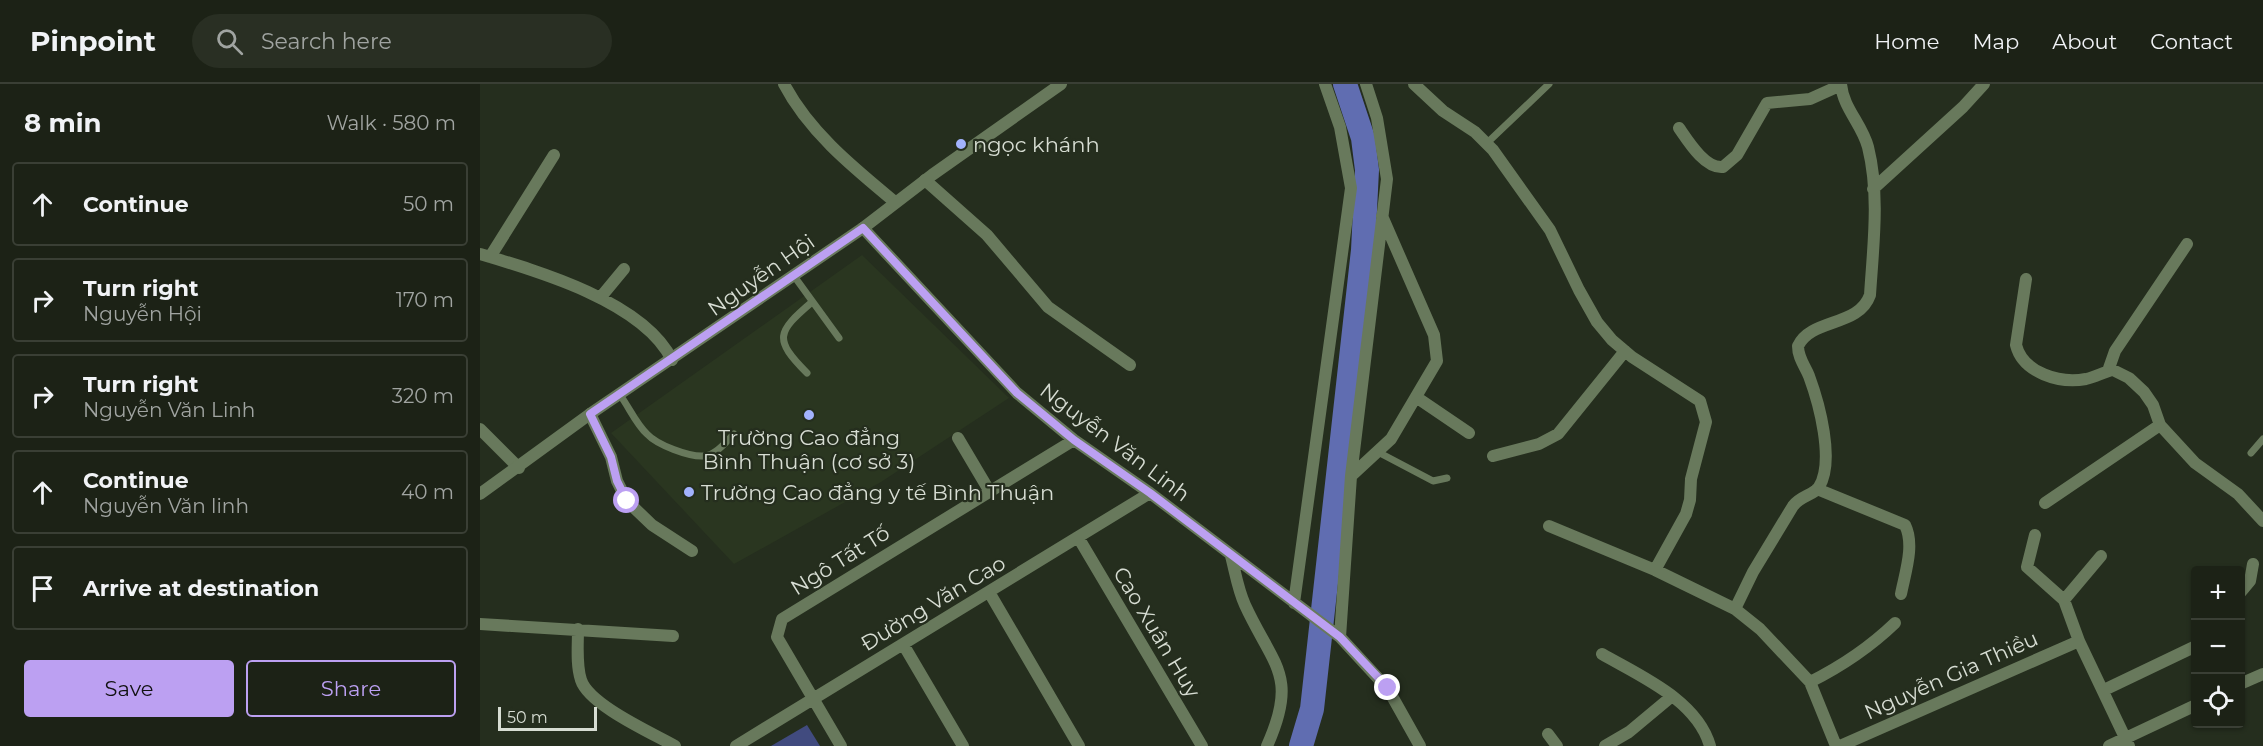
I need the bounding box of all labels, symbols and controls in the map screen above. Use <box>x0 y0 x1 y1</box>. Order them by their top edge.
search box <box>192 14 612 68</box>
text: Pinpoint <box>30 24 156 58</box>
icon: search <box>213 25 246 58</box>
text: Search here <box>261 28 392 55</box>
text: Home <box>1874 29 1939 54</box>
text: Map <box>1972 29 2019 54</box>
text: About <box>2052 29 2117 54</box>
text: Contact <box>2150 29 2233 54</box>
text: 8 min <box>24 107 102 139</box>
text: Walk · 580 m <box>326 111 456 135</box>
place label: ngọc khánh <box>973 132 1100 157</box>
marker: ngọc khánh <box>954 137 968 151</box>
icon: ahead <box>26 188 59 221</box>
text: Continue <box>83 191 189 218</box>
text: 50 m <box>403 192 454 216</box>
street label: Nguyễn Hội <box>703 229 819 321</box>
text: Turn right <box>83 275 198 302</box>
icon: right <box>26 284 59 317</box>
text: 170 m <box>396 288 454 312</box>
text: Nguyễn Hội <box>83 302 202 326</box>
text: Turn right <box>83 371 198 398</box>
street label: Nguyễn Văn Linh <box>1035 378 1195 506</box>
icon: right <box>26 380 59 413</box>
text: 320 m <box>392 384 454 408</box>
text: Nguyễn Văn Linh <box>83 398 255 422</box>
marker: Trường Cao đẳng Bình Thuận (cơ sở 3) <box>802 408 816 422</box>
place label: Trường Cao đẳng Bình Thuận (cơ sở 3) <box>703 425 915 474</box>
text: Continue <box>83 467 189 494</box>
icon: ahead <box>26 476 59 509</box>
text: 40 m <box>401 480 454 504</box>
place label: Trường Cao đẳng y tế Bình Thuận <box>701 480 1054 505</box>
marker: Trường Cao đẳng y tế Bình Thuận <box>682 485 696 499</box>
route start <box>613 487 639 513</box>
text: Nguyễn Văn linh <box>83 494 249 518</box>
street label: Ngô Tất Tố <box>786 520 894 600</box>
street label: Đường Văn Cao <box>856 550 1010 656</box>
street label: Cao Xuân Huy <box>1108 562 1206 702</box>
map controls <box>2191 566 2245 728</box>
button: + <box>2191 566 2245 620</box>
icon: arrive <box>26 572 59 605</box>
text: Arrive at destination <box>83 575 319 602</box>
button: − <box>2191 620 2245 674</box>
street label: Nguyễn Gia Thiều <box>1860 625 2042 725</box>
button: Save <box>24 660 234 717</box>
button: Share <box>246 660 456 717</box>
route end <box>1374 674 1400 700</box>
button: locate <box>2191 674 2245 728</box>
scale bar <box>498 704 597 732</box>
text: 50 m <box>507 708 548 727</box>

